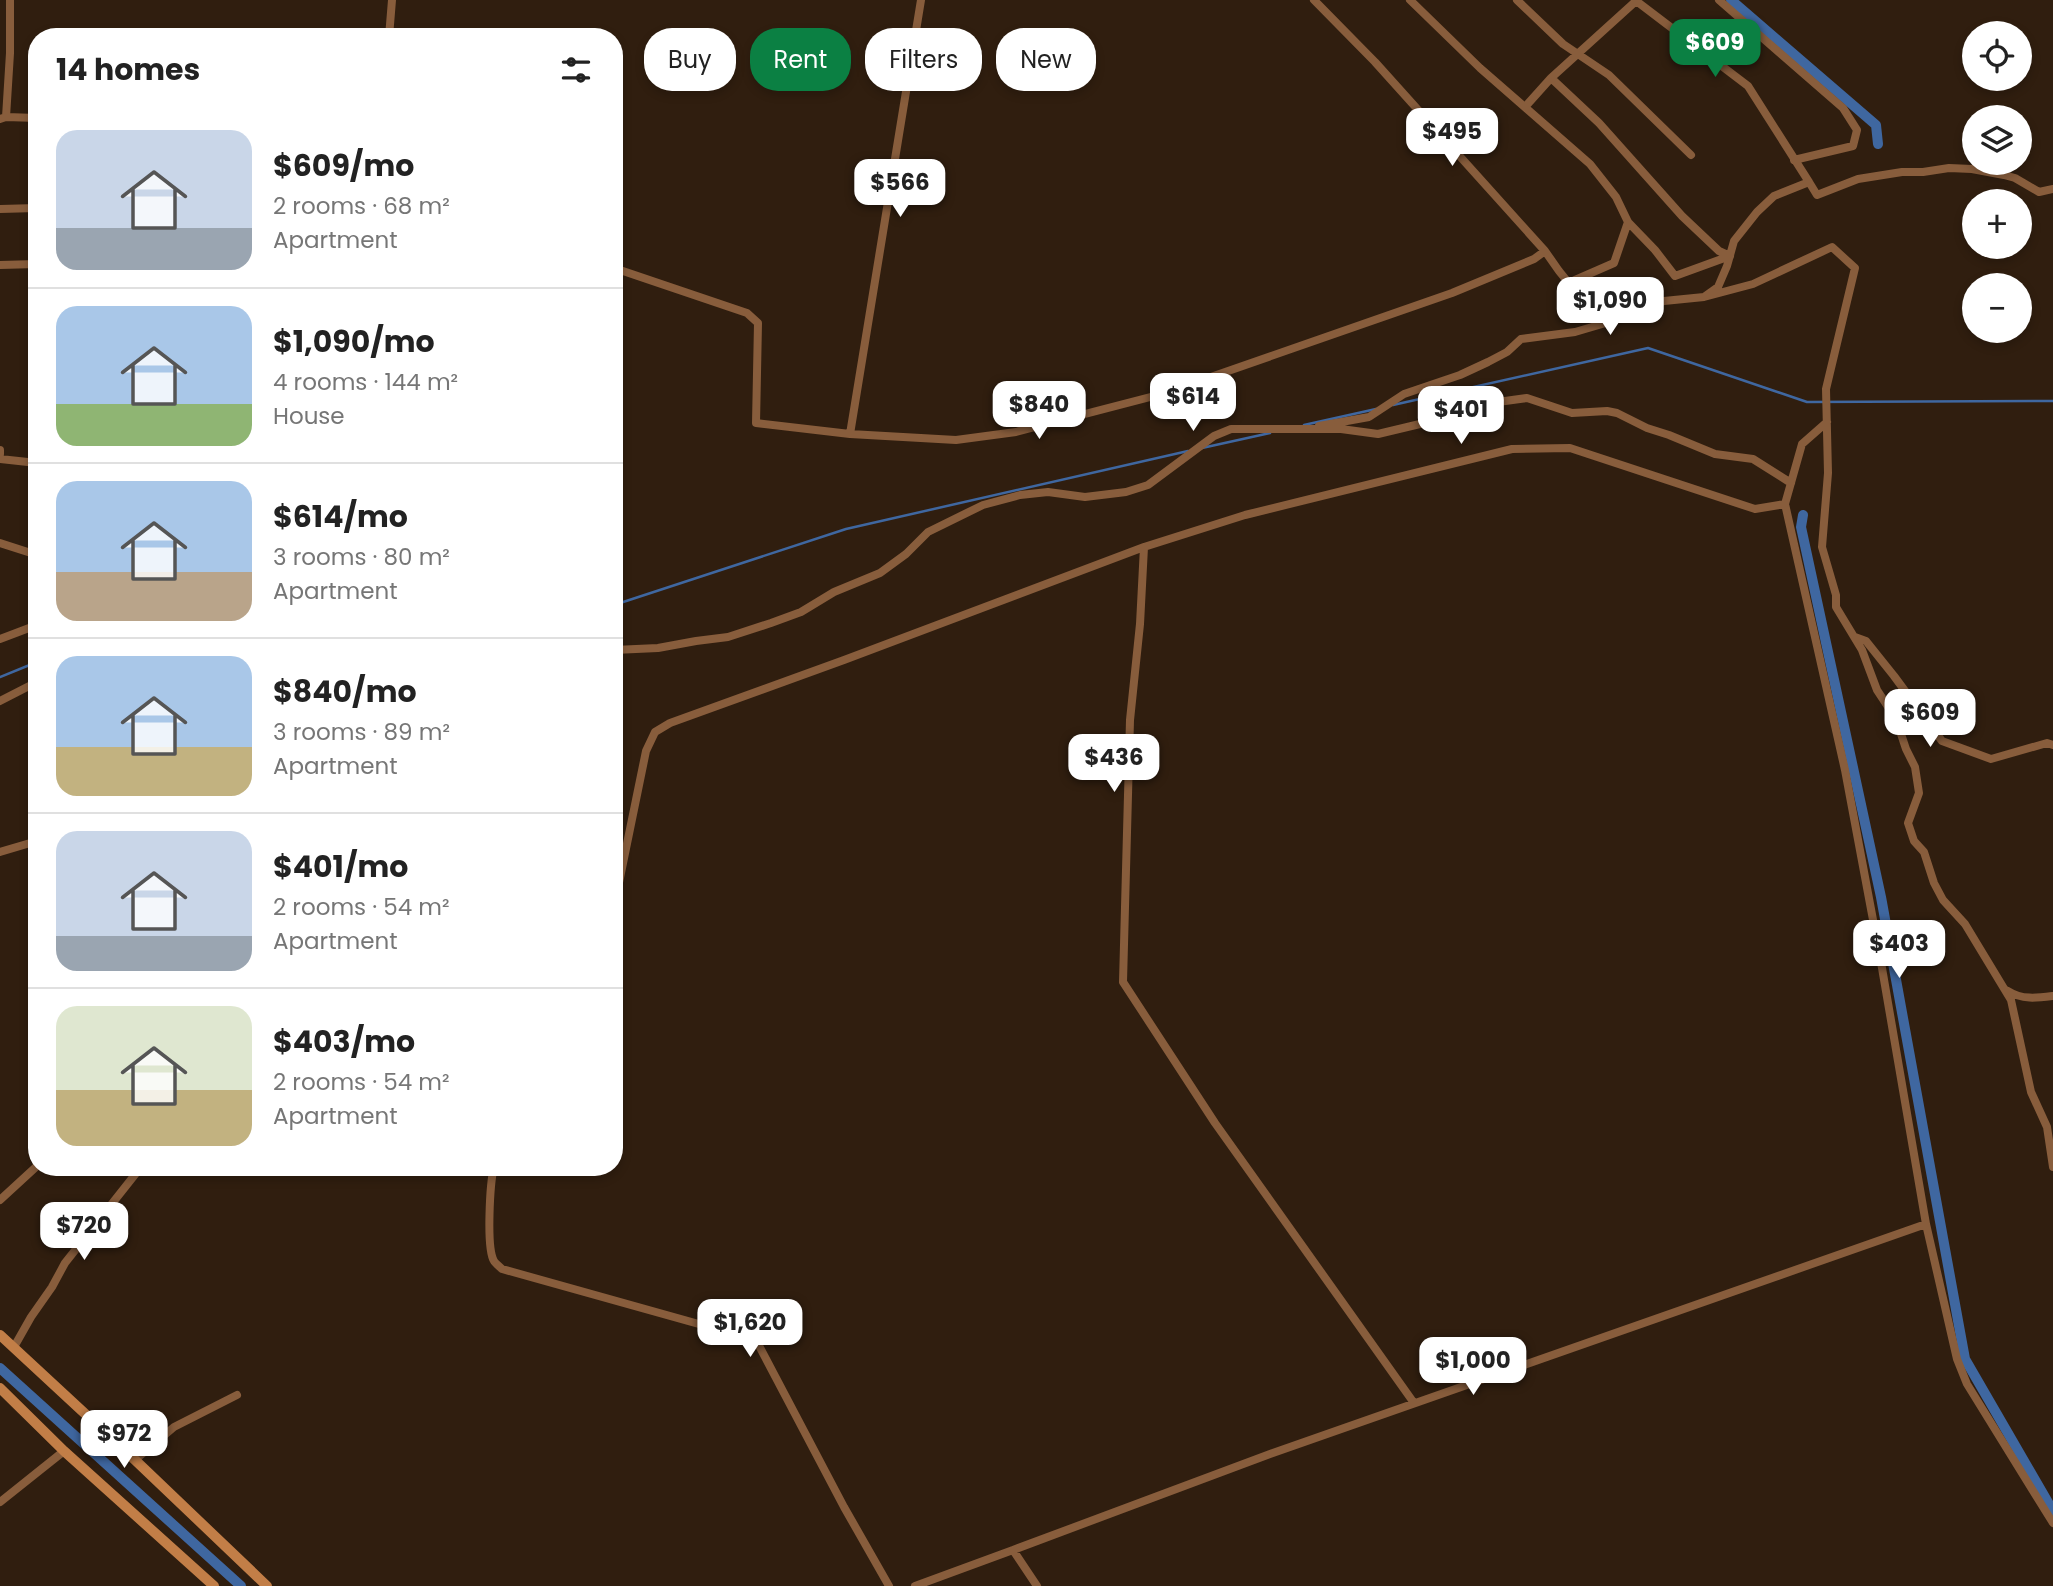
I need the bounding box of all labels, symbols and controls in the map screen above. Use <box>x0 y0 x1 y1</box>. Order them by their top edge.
pin: $609 <box>1674 20 1756 79</box>
map controls <box>1962 21 2032 343</box>
button: locate <box>1962 21 2032 91</box>
text: $609 <box>1686 26 1744 58</box>
chip: Buy <box>644 28 736 91</box>
chip: Rent <box>750 28 851 91</box>
chip: Filters <box>865 28 982 91</box>
chip: New <box>996 28 1096 91</box>
text: 14 homes <box>56 48 200 91</box>
icon: filters <box>557 51 595 89</box>
button: layers <box>1962 105 2032 175</box>
pin: $495 <box>1411 108 1493 168</box>
text: $495 <box>1422 115 1482 147</box>
text: $609/mo <box>273 144 414 187</box>
icon: home <box>112 158 196 242</box>
pin: $566 <box>859 160 941 219</box>
text: $566 <box>870 166 930 198</box>
button: + <box>1962 189 2032 259</box>
text: 2 rooms · 68 m² <box>273 190 450 222</box>
text: Apartment <box>273 224 398 256</box>
button: − <box>1962 273 2032 343</box>
pin: $1,090 <box>1553 278 1667 337</box>
text: $1,090 <box>1573 284 1647 316</box>
text: $1,090/mo <box>273 320 435 363</box>
icon: home <box>112 334 196 418</box>
text: 4 rooms · 144 m² <box>273 366 458 398</box>
pin: $614 <box>1152 374 1234 433</box>
text: $614 <box>1166 380 1220 412</box>
pin: $840 <box>998 382 1080 441</box>
pin: $401 <box>1420 386 1502 446</box>
text: $840 <box>1009 388 1069 420</box>
text: $401 <box>1434 393 1488 425</box>
text: House <box>273 400 345 432</box>
text: $614/mo <box>273 495 408 538</box>
icon: home <box>112 509 196 593</box>
text: 3 rooms · 80 m² <box>273 541 450 573</box>
text: Apartment <box>273 575 398 607</box>
text: $840/mo <box>273 670 417 713</box>
icon: home <box>112 684 196 768</box>
pin: $609 <box>1889 690 1971 749</box>
text: $609 <box>1901 696 1959 728</box>
text: 3 rooms · 89 m² <box>273 716 450 748</box>
pin: $436 <box>1073 734 1155 794</box>
text: $436 <box>1084 741 1144 773</box>
text: Apartment <box>273 750 398 782</box>
text: $401/mo <box>273 845 408 888</box>
icon: home <box>112 859 196 943</box>
text: 2 rooms · 54 m² <box>273 891 450 923</box>
pin: $403 <box>1858 920 1940 980</box>
text: Apartment <box>273 925 398 957</box>
text: $403 <box>1869 927 1929 959</box>
text: $403/mo <box>273 1020 415 1063</box>
icon: home <box>112 1034 196 1118</box>
text: 2 rooms · 54 m² <box>273 1066 450 1098</box>
text: Apartment <box>273 1100 398 1132</box>
pin: $720 <box>43 1202 125 1262</box>
text: $720 <box>56 1209 112 1241</box>
pin: $1,620 <box>693 1300 807 1359</box>
text: $1,620 <box>713 1306 787 1338</box>
pin: $1,000 <box>1416 1338 1530 1397</box>
text: $1,000 <box>1435 1344 1511 1376</box>
pin: $972 <box>83 1410 165 1470</box>
text: $972 <box>97 1417 151 1449</box>

